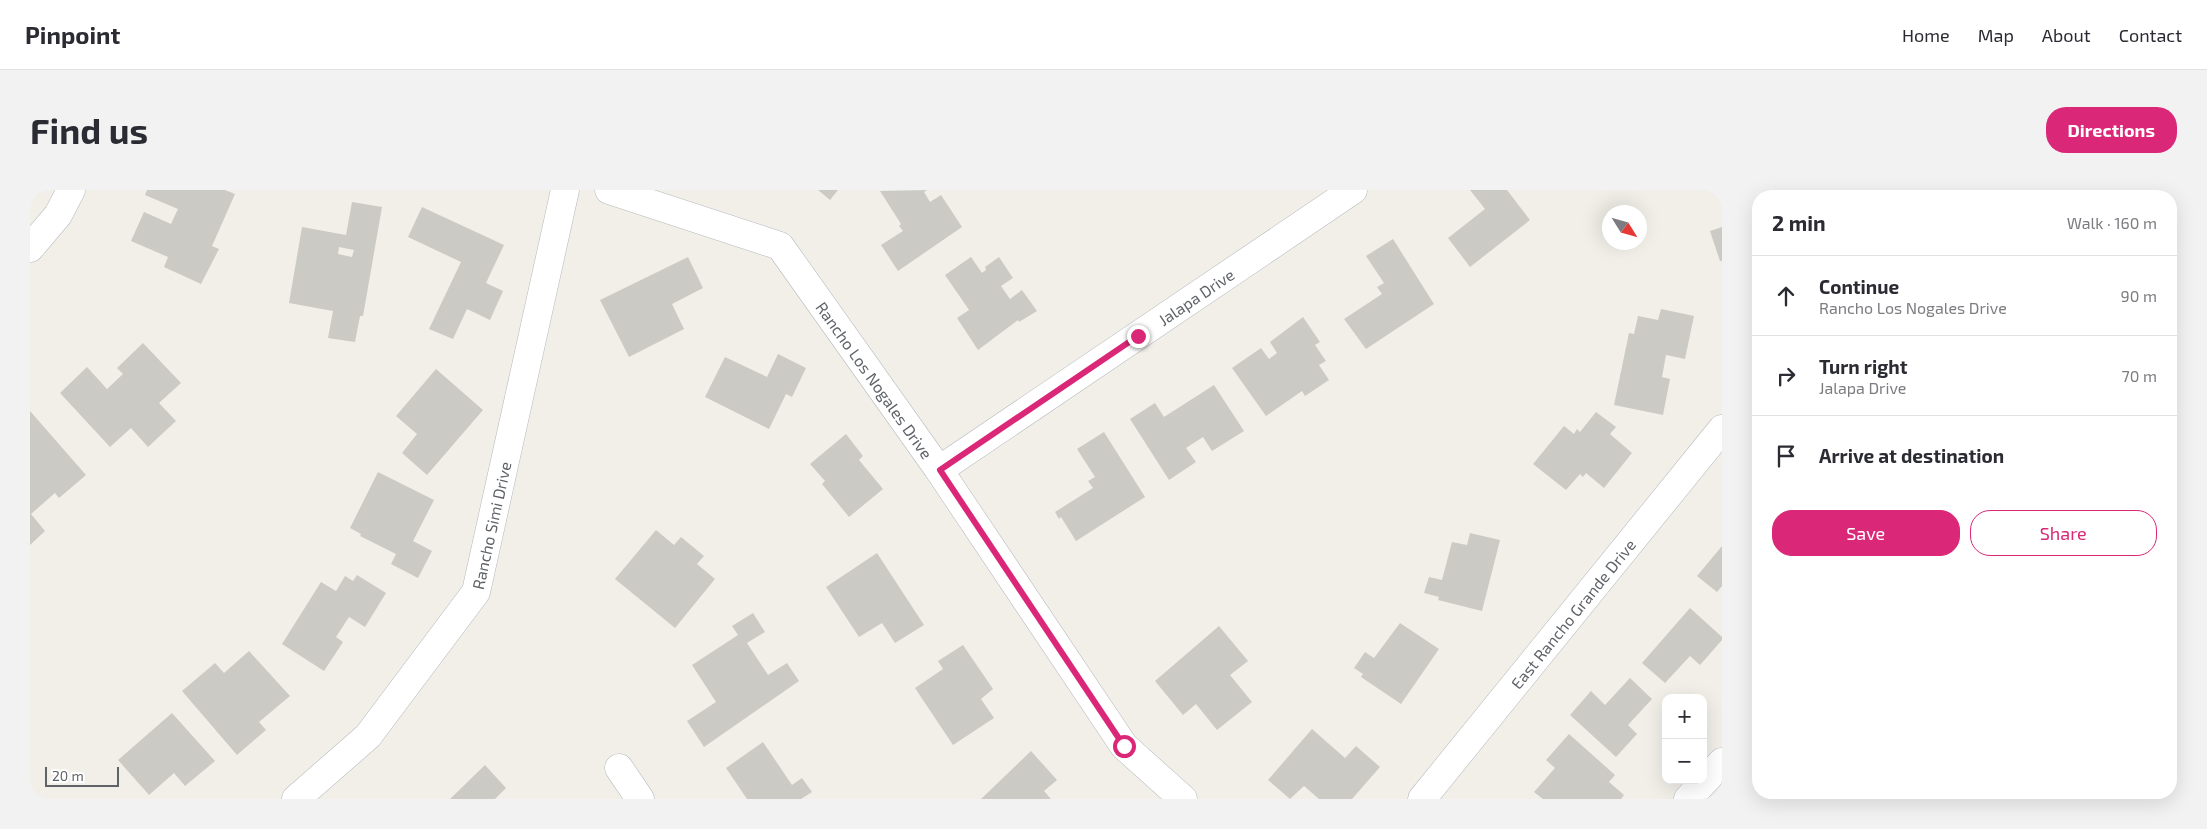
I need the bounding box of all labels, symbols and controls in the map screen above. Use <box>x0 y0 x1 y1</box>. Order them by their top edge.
text: Pinpoint <box>25 20 120 49</box>
text: Home <box>1902 24 1950 46</box>
text: Map <box>1978 24 2014 46</box>
text: About <box>2042 24 2091 46</box>
text: Contact <box>2119 24 2182 46</box>
button: Directions <box>2046 107 2177 153</box>
text: Find us <box>30 109 148 151</box>
north arrow <box>1602 205 1647 250</box>
text: 2 min <box>1772 210 1826 235</box>
text: Walk · 160 m <box>2067 213 2157 232</box>
street label: Jalapa Drive <box>1154 264 1237 329</box>
text: Continue <box>1819 275 1899 298</box>
icon: ahead <box>1772 282 1800 310</box>
text: 90 m <box>2121 286 2157 305</box>
street label: Rancho Los Nogales Drive <box>813 298 937 462</box>
text: Rancho Los Nogales Drive <box>1819 298 2007 317</box>
route end <box>1127 325 1150 348</box>
text: Turn right <box>1819 355 1907 378</box>
icon: right <box>1772 362 1800 390</box>
text: 70 m <box>2122 366 2157 385</box>
text: Jalapa Drive <box>1819 378 1906 397</box>
icon: arrive <box>1772 442 1800 470</box>
text: Arrive at destination <box>1819 444 2004 467</box>
street label: Rancho Simi Drive <box>467 460 514 591</box>
button: Save <box>1772 510 1960 556</box>
button: Share <box>1970 510 2157 556</box>
street label: East Rancho Grande Drive <box>1506 535 1639 692</box>
map controls <box>1662 694 1707 784</box>
button: + <box>1662 694 1707 739</box>
route start <box>1113 735 1136 758</box>
button: − <box>1662 739 1707 784</box>
scale bar <box>45 764 119 787</box>
text: 20 m <box>52 767 84 784</box>

